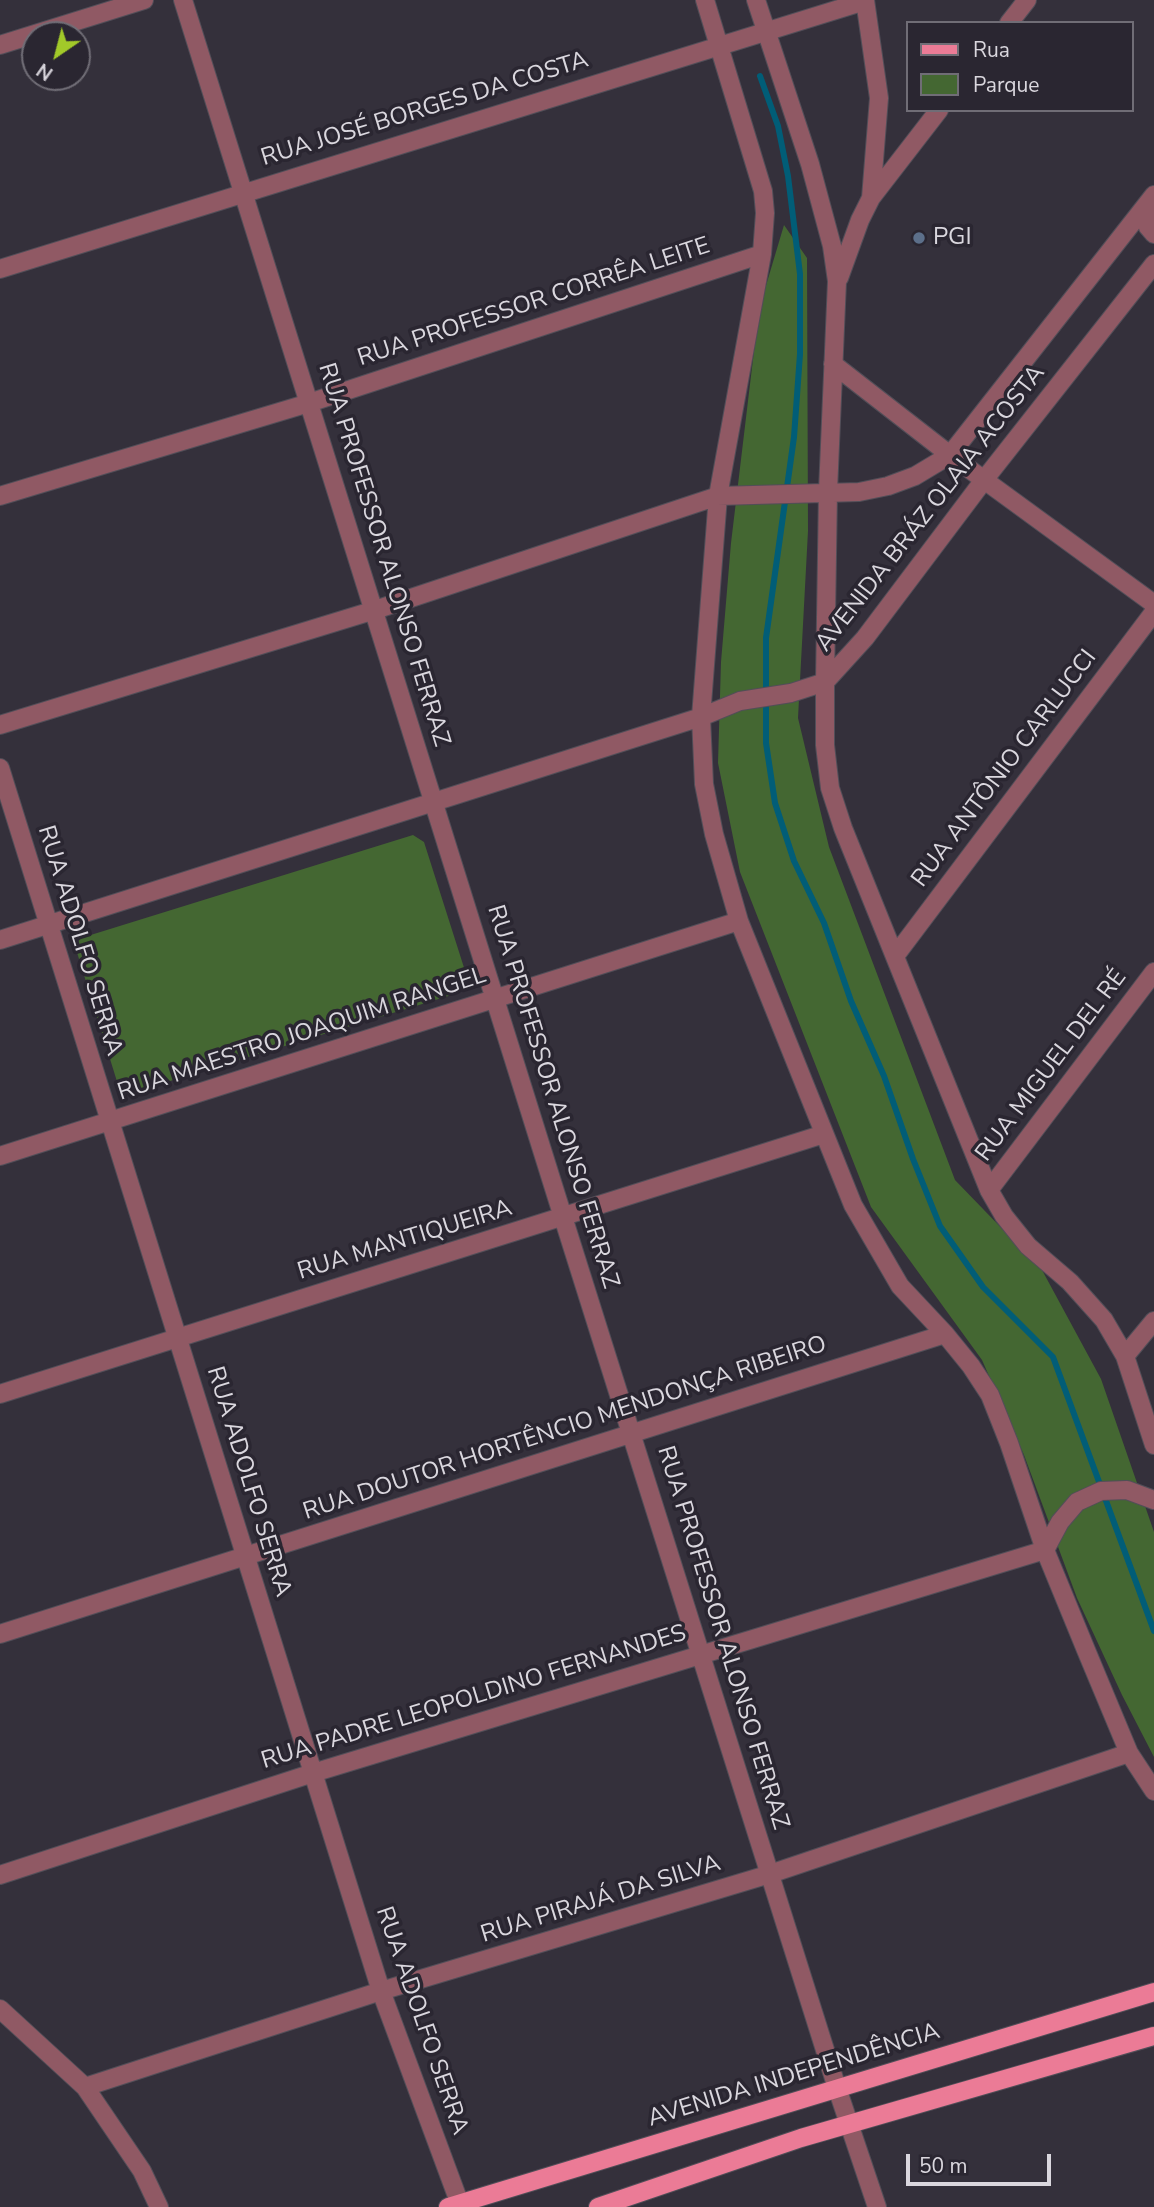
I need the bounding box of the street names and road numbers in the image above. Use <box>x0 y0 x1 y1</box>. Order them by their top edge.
street label: RUA JOSÉ BORGES DA COSTA <box>258 46 592 174</box>
street label: RUA PROFESSOR CORRÊA LEITE <box>354 232 714 374</box>
street label: RUA PROFESSOR ALONSO FERRAZ <box>311 360 455 750</box>
street label: AVENIDA BRÁZ OLAIA ACOSTA <box>810 360 1052 658</box>
street label: RUA ANTÔNIO CARLUCCI <box>906 645 1104 893</box>
street label: RUA ADOLFO SERRA <box>30 822 128 1060</box>
street label: RUA PROFESSOR ALONSO FERRAZ <box>480 902 624 1292</box>
street label: RUA MAESTRO JOAQUIM RANGEL <box>114 962 490 1108</box>
street label: RUA MIGUEL DEL RÉ <box>970 964 1134 1168</box>
street label: RUA MANTIQUEIRA <box>294 1195 516 1287</box>
street label: RUA DOUTOR HORTÊNCIO MENDONÇA RIBEIRO <box>300 1331 830 1527</box>
street label: RUA ADOLFO SERRA <box>199 1363 297 1601</box>
street label: RUA PROFESSOR ALONSO FERRAZ <box>650 1443 794 1833</box>
street label: RUA PADRE LEOPOLDINO FERNANDES <box>258 1620 690 1776</box>
street label: RUA PIRAJÁ DA SILVA <box>478 1850 724 1950</box>
street label: RUA ADOLFO SERRA <box>368 1903 474 2139</box>
street label: AVENIDA INDEPENDÊNCIA <box>645 2018 943 2134</box>

